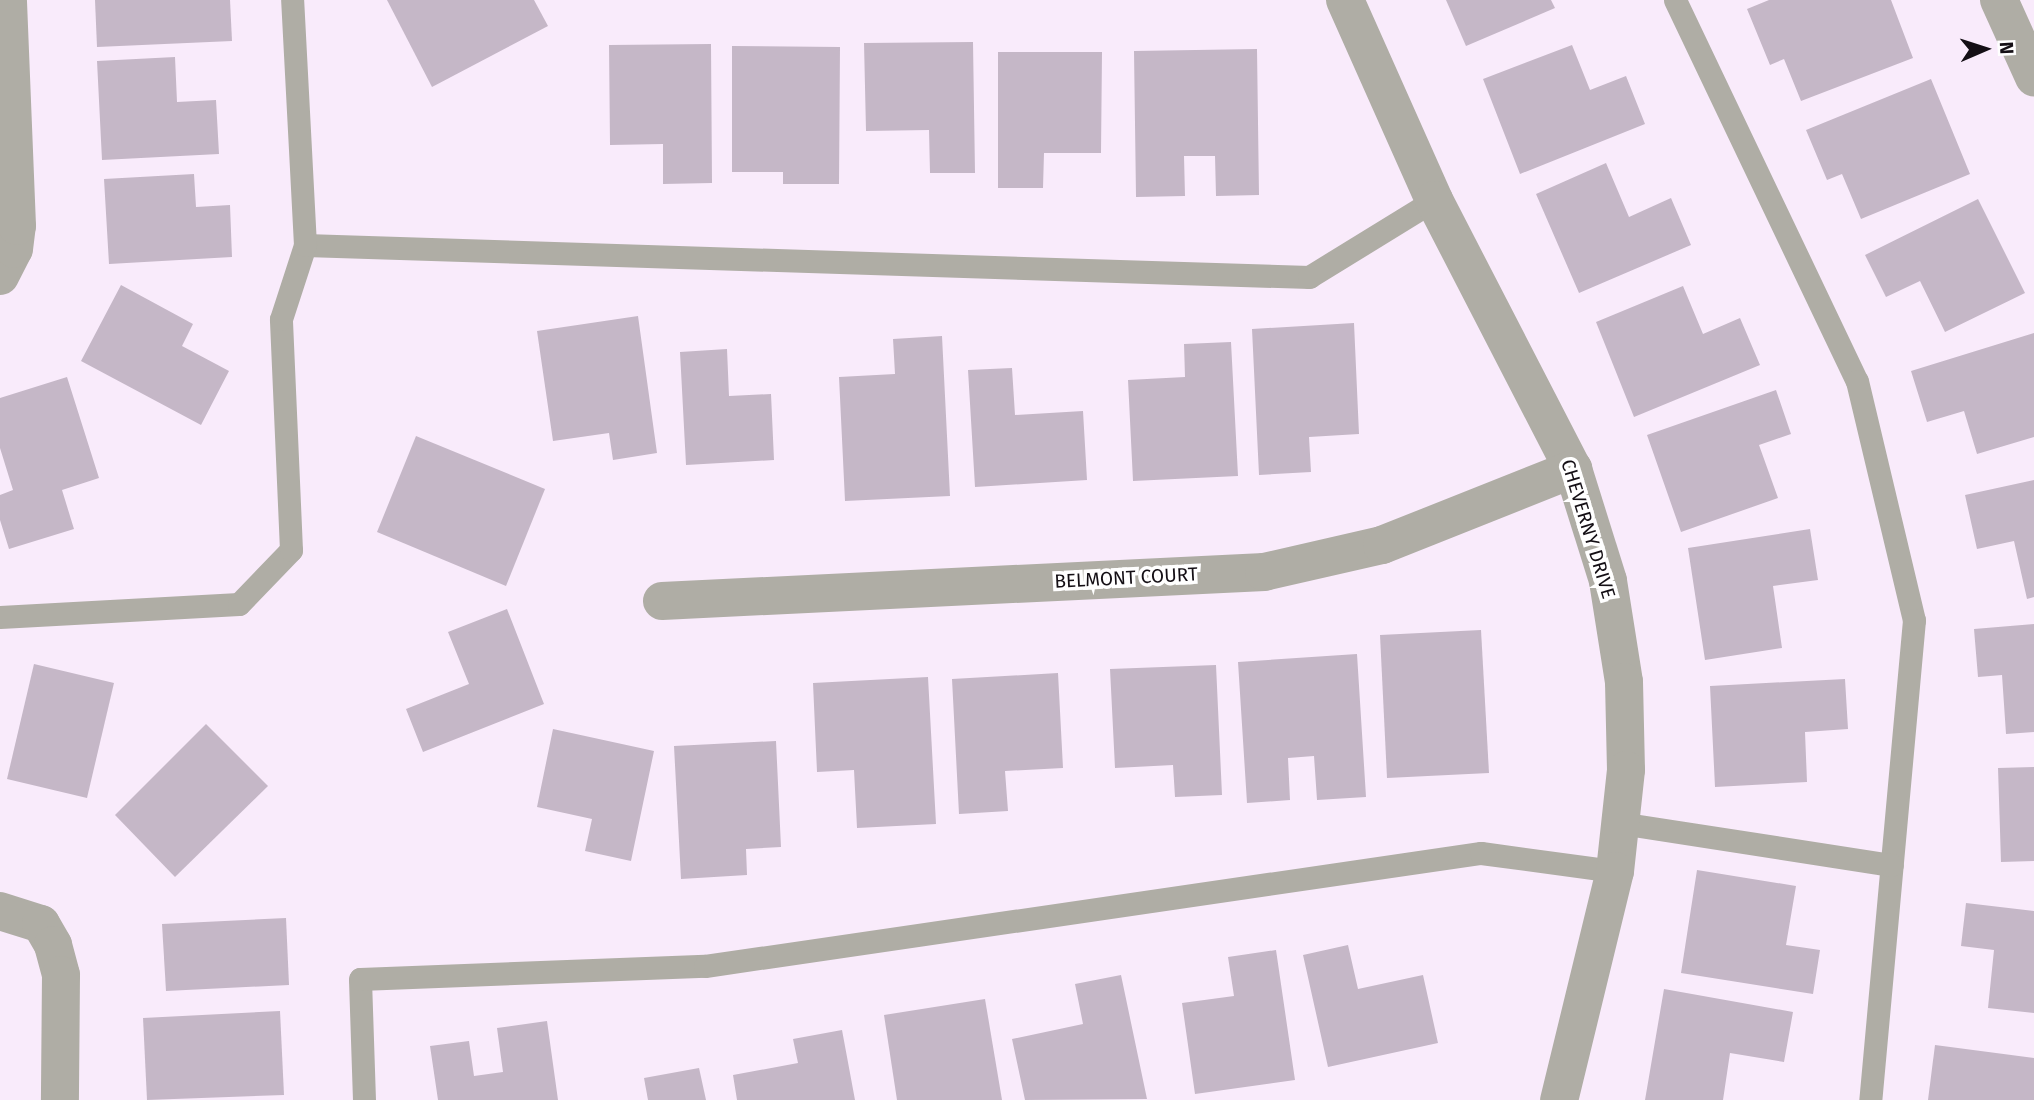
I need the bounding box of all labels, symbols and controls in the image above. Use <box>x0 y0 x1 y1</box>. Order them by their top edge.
north arrow <box>1950 14 2020 84</box>
text: N <box>1995 41 2018 55</box>
street label: CHEVERNY DRIVE <box>1556 457 1620 601</box>
street label: BELMONT COURT <box>1054 563 1198 593</box>

